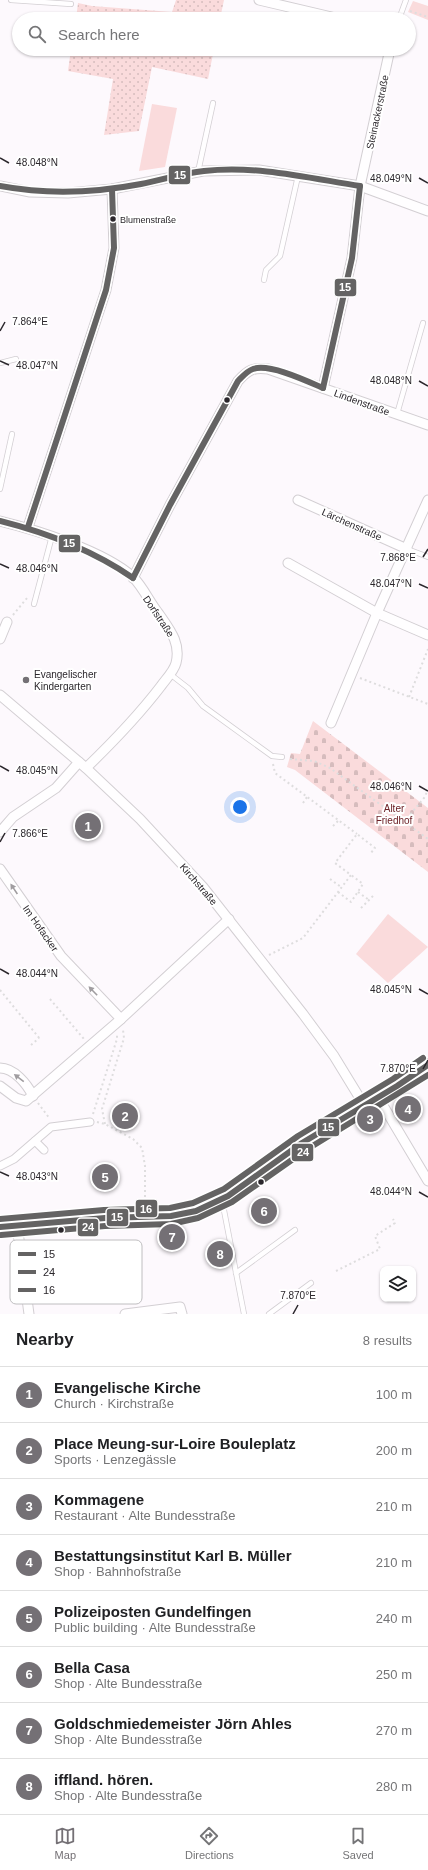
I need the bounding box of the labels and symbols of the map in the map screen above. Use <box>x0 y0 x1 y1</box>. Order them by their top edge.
street label: Steinackerstraße <box>364 74 391 150</box>
text: 48.048°N <box>16 157 58 168</box>
line badge: 15 <box>168 165 191 185</box>
text: 15 <box>174 169 186 181</box>
text: 48.049°N <box>370 173 412 184</box>
marker: Blumenstraße <box>108 214 118 224</box>
place label: Blumenstraße <box>120 215 176 225</box>
line badge: 15 <box>334 278 357 297</box>
text: 15 <box>339 281 351 293</box>
text: 7.864°E <box>12 316 48 327</box>
text: 48.047°N <box>16 360 58 371</box>
text: 48.048°N <box>370 375 412 386</box>
street label: Lindenstraße <box>333 387 392 418</box>
unlabelled marker <box>222 395 232 405</box>
street label: Lärchenstraße <box>320 506 384 543</box>
line badge: 15 <box>58 534 81 553</box>
text: 15 <box>63 537 75 549</box>
text: 7.868°E <box>380 552 416 563</box>
text: 48.046°N <box>16 563 58 574</box>
text: 48.047°N <box>370 578 412 589</box>
street label: Dorfstraße <box>141 594 177 639</box>
place label: Evangelischer Kindergarten <box>34 669 97 692</box>
marker: Evangelischer Kindergarten <box>21 675 31 685</box>
text: 48.045°N <box>16 765 58 776</box>
text: 48.046°N <box>370 781 412 792</box>
your location <box>230 797 250 817</box>
park label: Alter Friedhof <box>376 803 413 826</box>
pin: 1 <box>75 811 101 841</box>
text: 7.866°E <box>12 828 48 839</box>
street label: Kirchstraße <box>178 861 220 908</box>
one-way arrow <box>10 884 18 894</box>
street label: Im Hofacker <box>21 903 61 954</box>
text: 48.044°N <box>16 968 58 979</box>
text: 48.045°N <box>370 984 412 995</box>
one-way arrow <box>88 986 98 996</box>
text: 7.870°E <box>380 1063 416 1074</box>
one-way arrow <box>14 1074 25 1083</box>
pin: 4 <box>395 1094 421 1124</box>
pin: 2 <box>112 1101 138 1131</box>
pin: 3 <box>357 1104 383 1134</box>
line badge: 15 <box>317 1118 340 1137</box>
text: 15 <box>322 1121 334 1133</box>
line badge: 24 <box>291 1143 314 1162</box>
text: 24 <box>297 1146 310 1158</box>
pin: 5 <box>92 1162 118 1192</box>
text: 48.043°N <box>16 1171 58 1182</box>
unlabelled marker <box>256 1177 266 1187</box>
text: 48.044°N <box>370 1186 412 1197</box>
pin: 6 <box>251 1196 277 1226</box>
line badge: 16 <box>135 1199 158 1218</box>
text: 16 <box>140 1203 152 1215</box>
line badge: 15 <box>106 1208 129 1227</box>
text: 15 <box>111 1211 123 1223</box>
line badge: 24 <box>77 1218 99 1237</box>
text: 24 <box>82 1221 95 1233</box>
pin: 7 <box>159 1222 185 1252</box>
unlabelled marker <box>56 1225 66 1235</box>
pin: 8 <box>207 1239 233 1269</box>
legend <box>10 1240 142 1304</box>
text: 15 <box>43 1248 55 1260</box>
text: 24 <box>43 1266 55 1278</box>
text: 16 <box>43 1284 55 1296</box>
text: 7.870°E <box>280 1290 316 1301</box>

